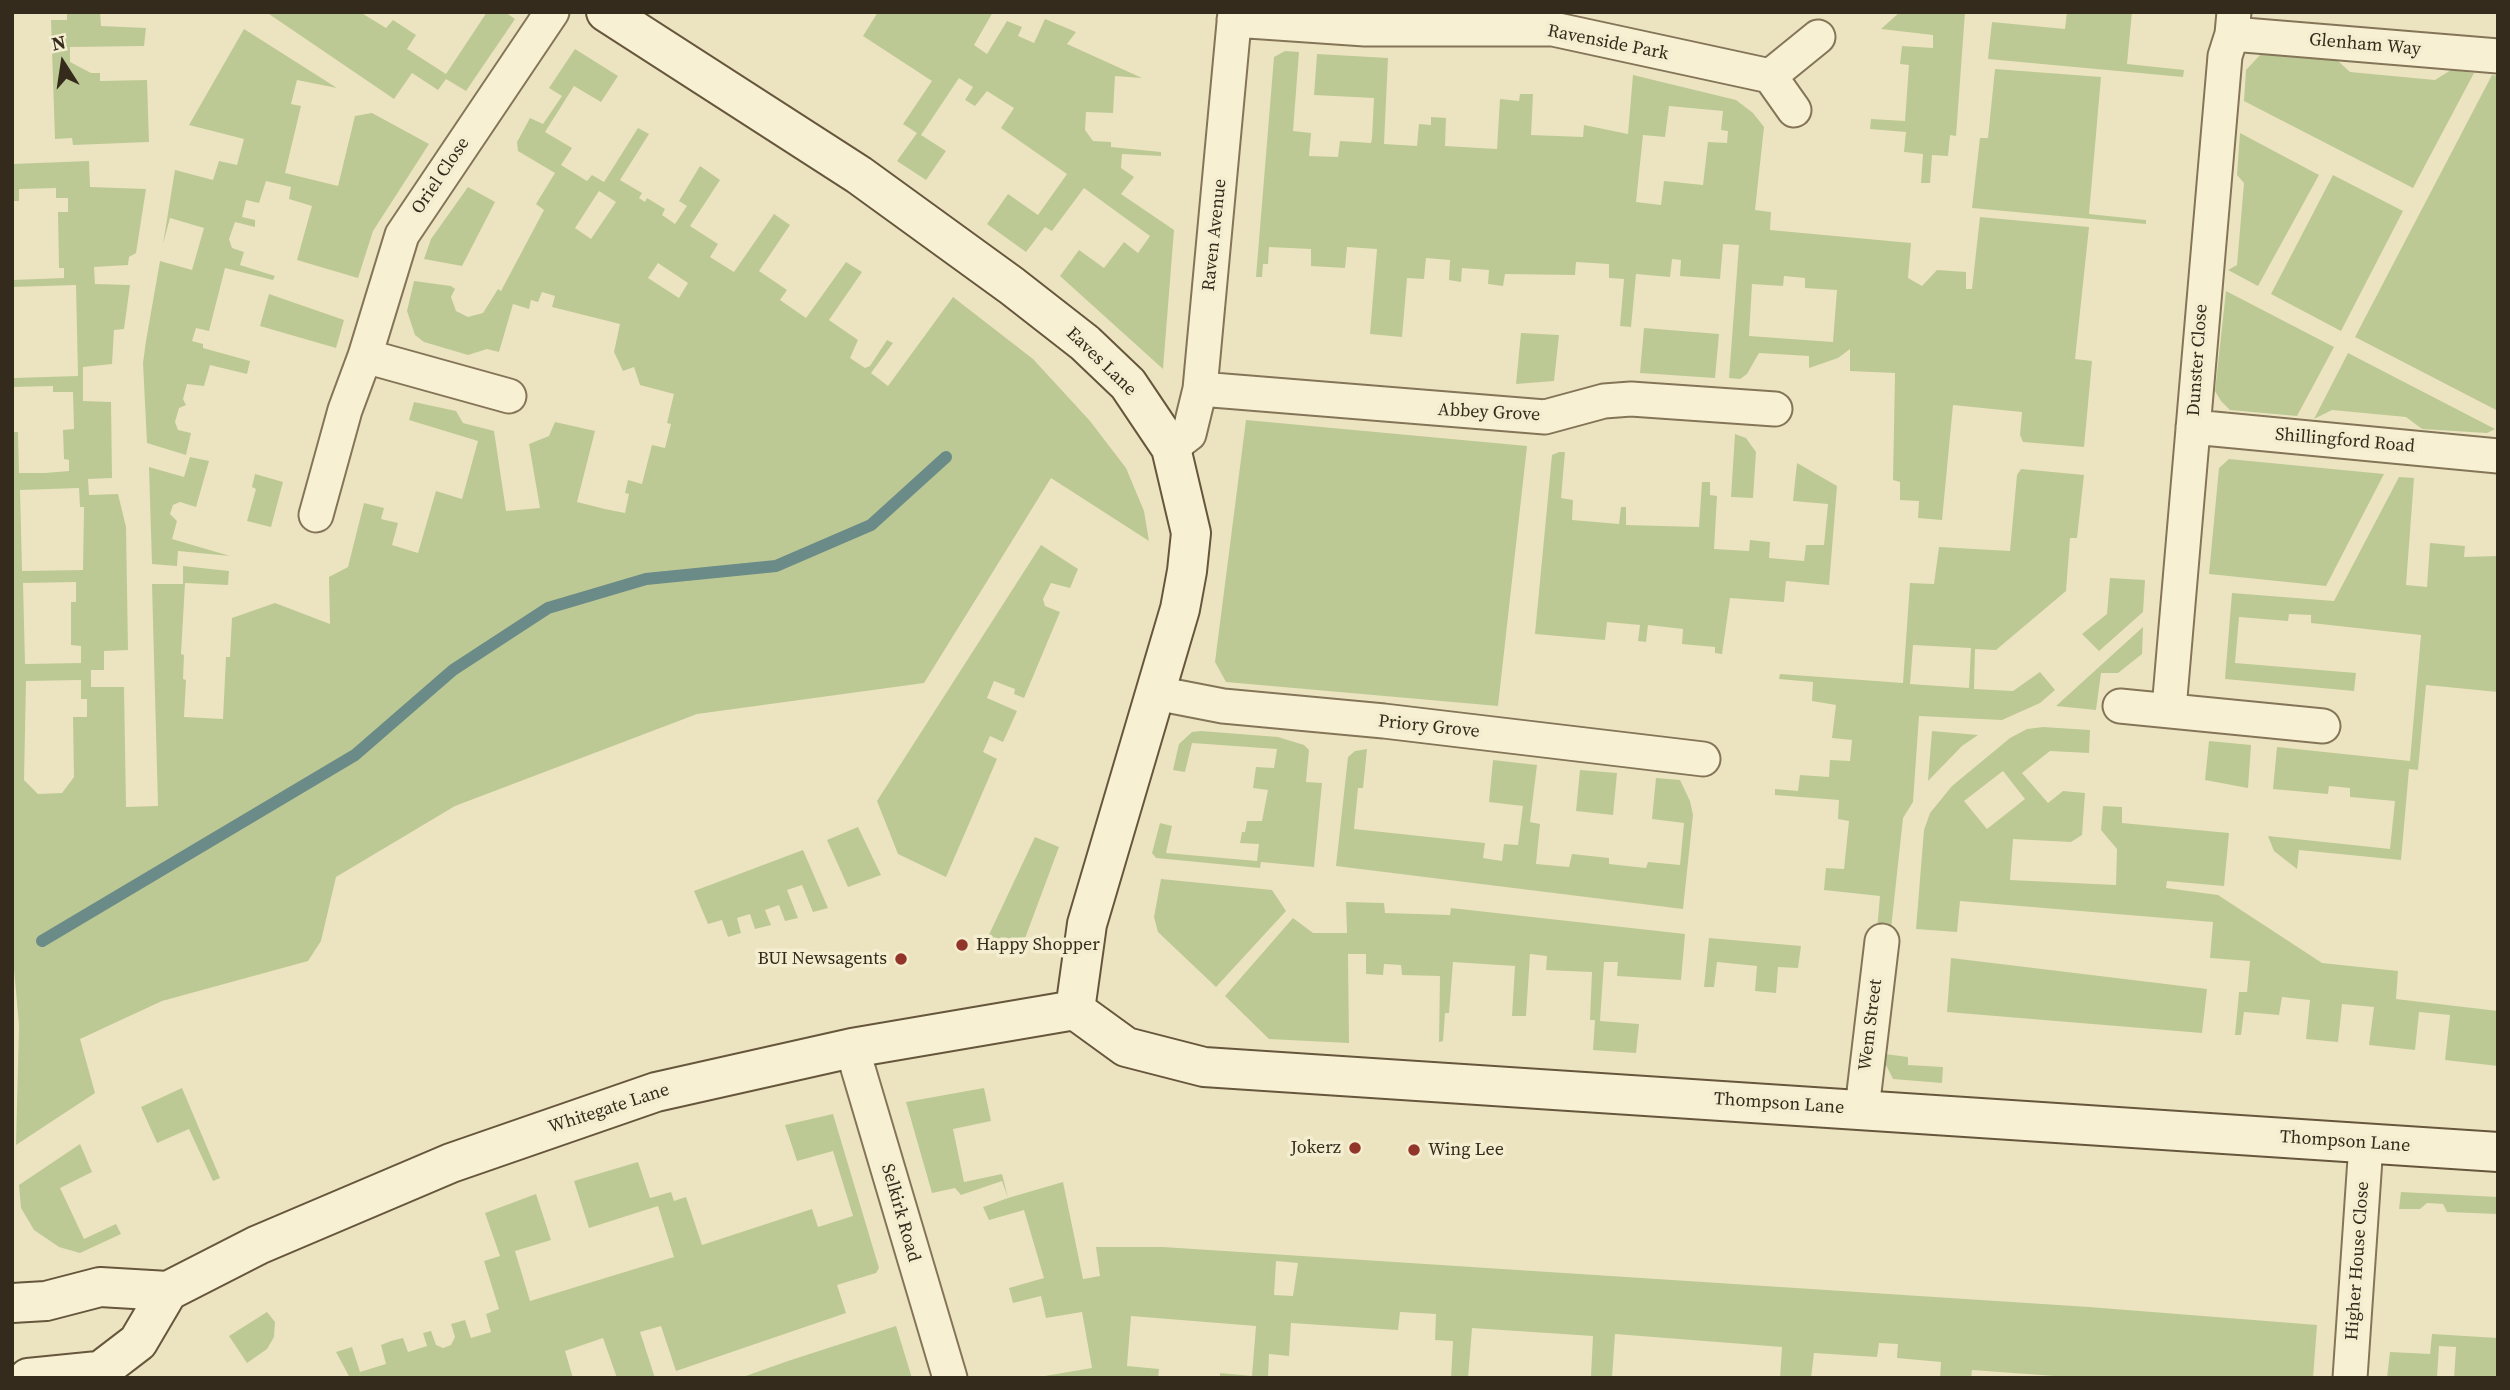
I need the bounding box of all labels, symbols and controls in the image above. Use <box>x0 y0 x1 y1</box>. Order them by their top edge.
street label: Ravenside Park <box>1546 21 1670 65</box>
north arrow <box>28 28 98 98</box>
text: N <box>49 28 68 57</box>
street label: Glenham Way <box>2308 29 2422 61</box>
street label: Oriel Close <box>407 134 475 218</box>
street label: Raven Avenue <box>1198 178 1232 292</box>
street label: Dunster Close <box>2183 303 2213 417</box>
street label: Eaves Lane <box>1061 323 1141 401</box>
street label: Abbey Grove <box>1437 400 1541 426</box>
street label: Shillingford Road <box>2274 424 2416 458</box>
street label: Priory Grove <box>1377 711 1481 743</box>
place label: Happy Shopper <box>976 934 1100 956</box>
marker: Happy Shopper <box>954 937 970 953</box>
place label: BUI Newsagents <box>757 948 887 970</box>
marker: BUI Newsagents <box>893 951 909 967</box>
street label: Wem Street <box>1855 978 1887 1072</box>
street label: Whitegate Lane <box>546 1079 672 1139</box>
street label: Thompson Lane <box>1713 1089 1845 1119</box>
street label: Thompson Lane <box>2279 1127 2411 1157</box>
place label: Jokerz <box>1290 1137 1341 1159</box>
place label: Wing Lee <box>1428 1139 1504 1161</box>
marker: Jokerz <box>1347 1140 1363 1156</box>
marker: Wing Lee <box>1406 1142 1422 1158</box>
street label: Selkirk Road <box>876 1161 924 1265</box>
street label: Higher House Close <box>2342 1181 2374 1341</box>

